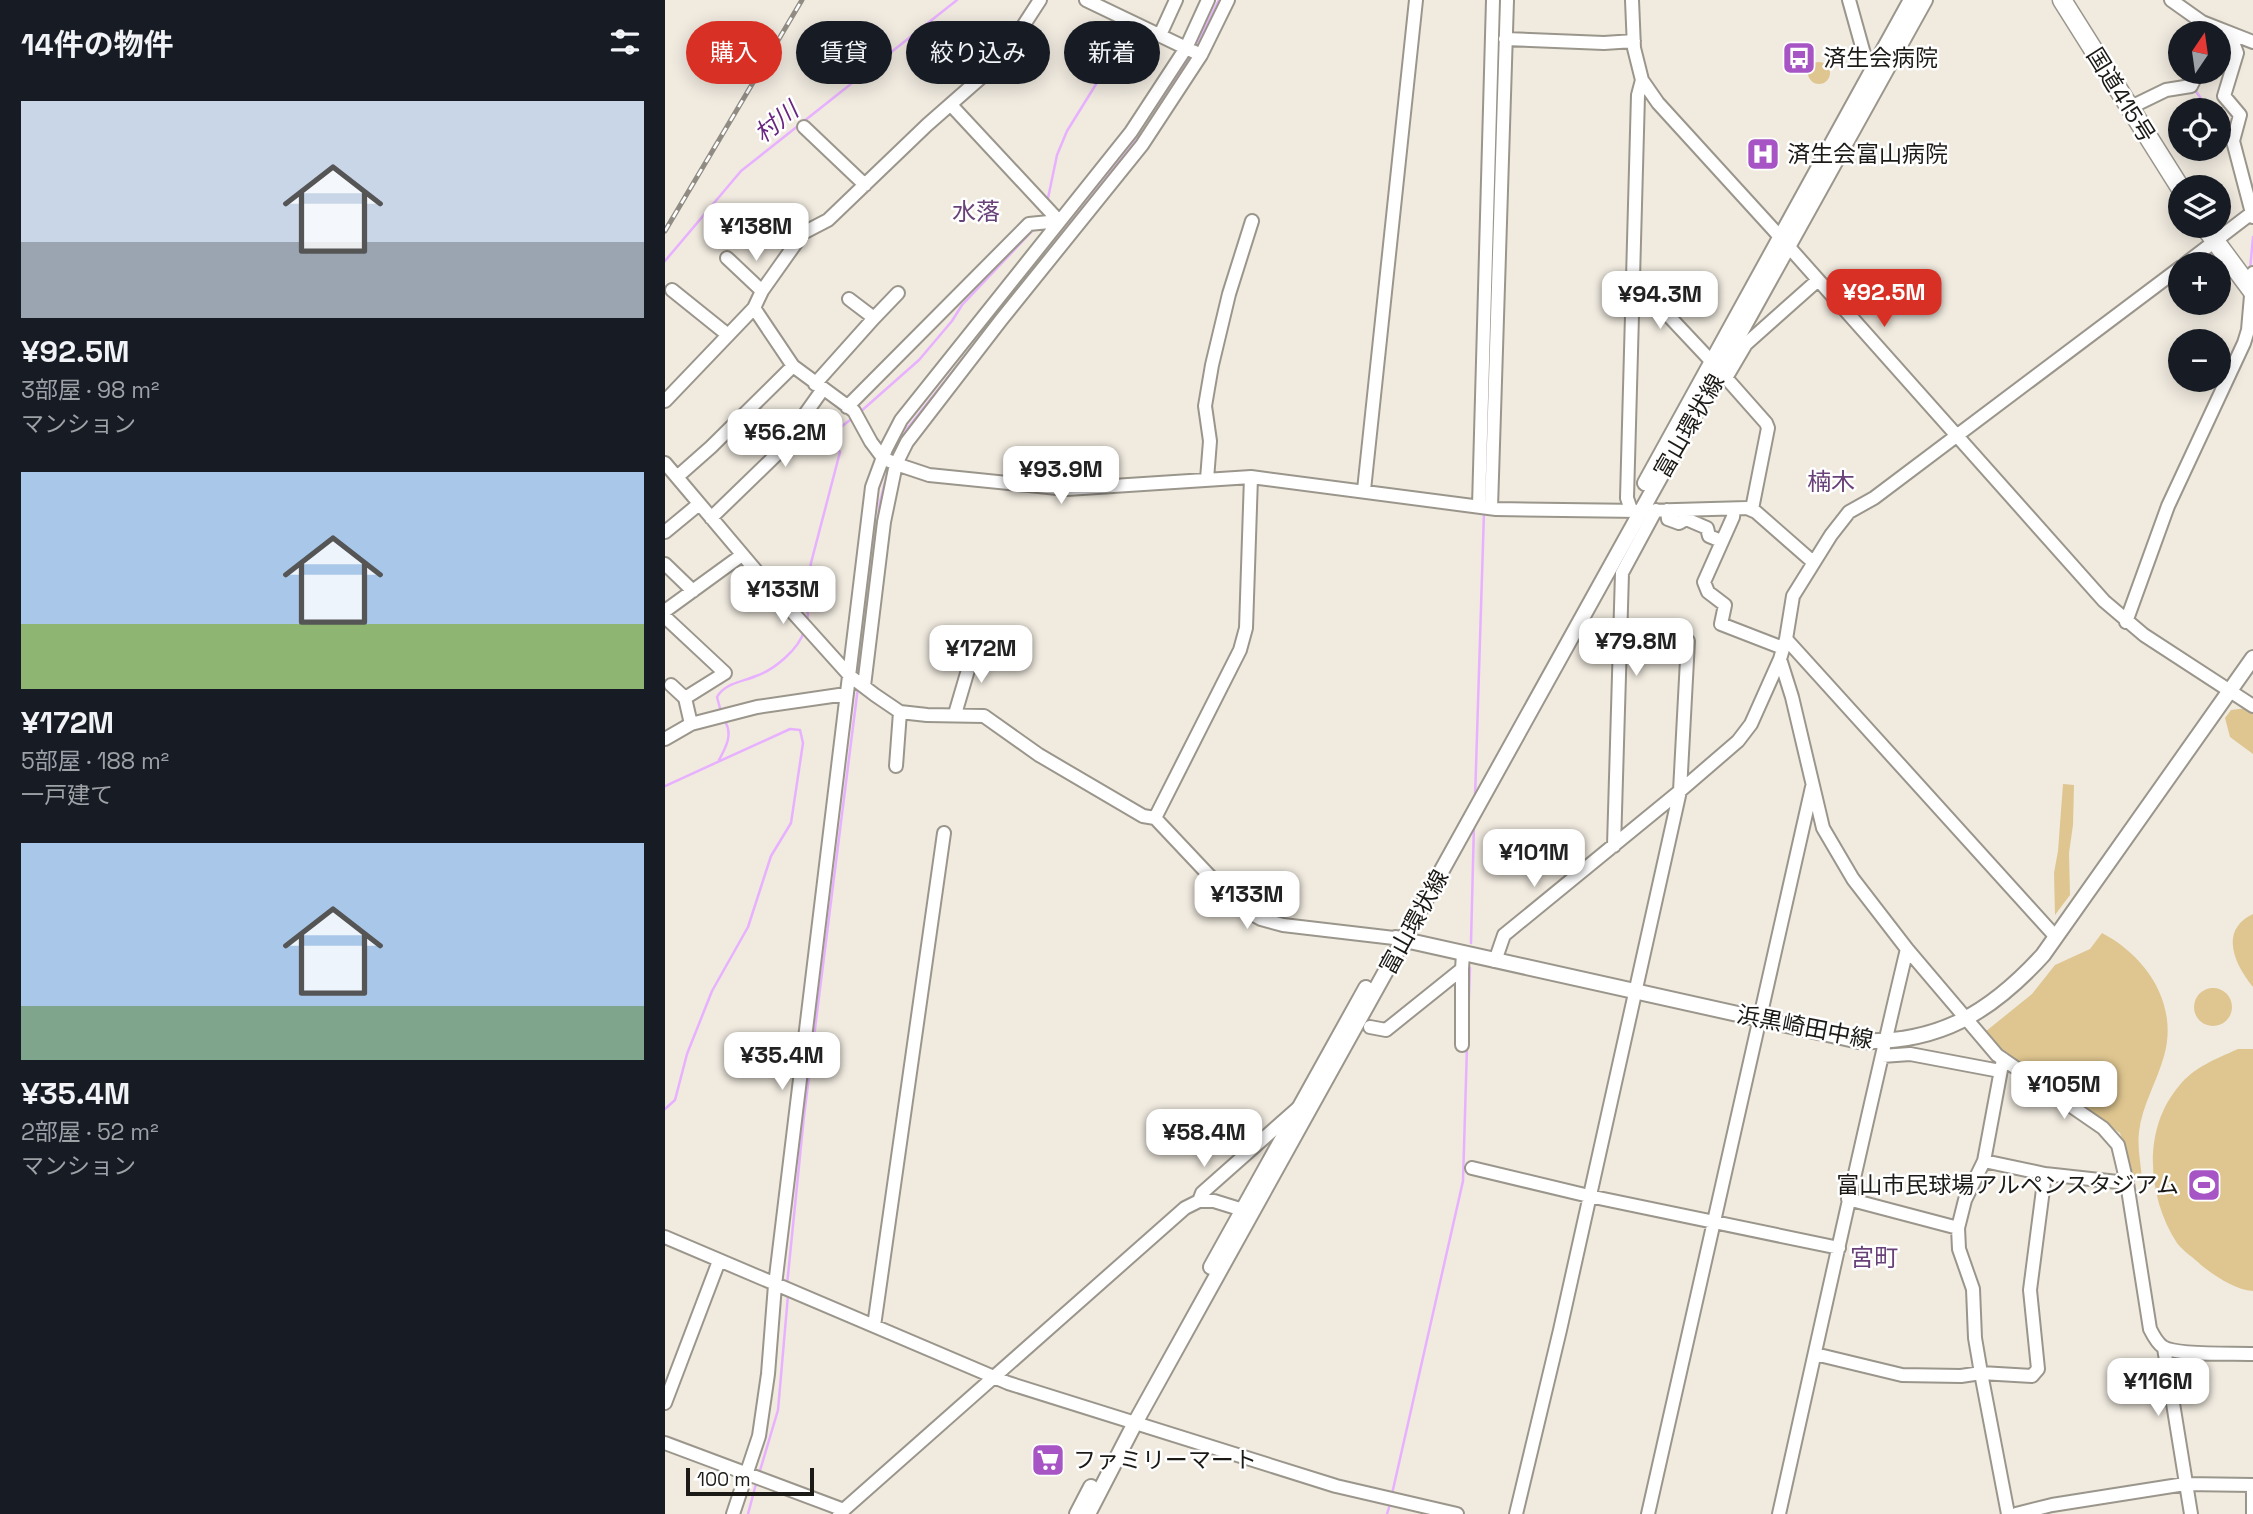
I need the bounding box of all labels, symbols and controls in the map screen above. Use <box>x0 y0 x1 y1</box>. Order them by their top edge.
chip: 購入 <box>686 21 782 84</box>
chip: 賃貸 <box>796 21 892 84</box>
chip: 絞り込み <box>906 21 1050 84</box>
chip: 新着 <box>1064 21 1160 84</box>
north arrow <box>2168 21 2231 84</box>
map controls <box>2168 21 2231 392</box>
icon: filters <box>606 23 644 61</box>
text: 14件の物件 <box>21 25 174 64</box>
bus stop icon: 済生会病院 <box>1780 39 1818 77</box>
street label: 国道415号 <box>2080 42 2162 148</box>
place label: 済生会病院 <box>1823 43 1938 73</box>
water label: 村川 <box>748 93 807 149</box>
button: locate <box>2168 98 2231 161</box>
hospital icon: 済生会富山病院 <box>1744 135 1782 173</box>
place label: 済生会富山病院 <box>1787 139 1948 169</box>
icon: home <box>270 146 396 272</box>
button: layers <box>2168 175 2231 238</box>
district label: 水落 <box>952 196 1000 227</box>
pin: ¥138M <box>707 204 805 263</box>
text: ¥138M <box>720 211 792 241</box>
button: + <box>2168 252 2231 315</box>
pin: ¥92.5M <box>1827 270 1941 329</box>
pin: ¥94.3M <box>1603 272 1717 331</box>
text: ¥92.5M <box>1842 277 1926 307</box>
text: ¥94.3M <box>1618 279 1702 309</box>
button: − <box>2168 329 2231 392</box>
text: ¥92.5M <box>21 332 129 371</box>
street label: 富山環状線 <box>1647 369 1731 483</box>
text: 3部屋 · 98 m² <box>21 375 160 405</box>
text: マンション <box>21 409 136 439</box>
pin: ¥56.2M <box>728 410 842 469</box>
text: ¥56.2M <box>743 417 827 447</box>
pin: ¥93.9M <box>1004 447 1118 506</box>
text: ¥93.9M <box>1019 454 1103 484</box>
district label: 楠木 <box>1807 466 1855 497</box>
icon: home <box>270 517 396 643</box>
pin: ¥133M <box>734 566 832 626</box>
text: ¥133M <box>747 574 819 604</box>
pin: ¥79.8M <box>1579 618 1693 678</box>
pin: ¥172M <box>932 626 1030 685</box>
text: ¥79.8M <box>1595 626 1677 656</box>
text: ¥172M <box>945 633 1017 663</box>
text: ¥172M <box>21 703 114 742</box>
text: 5部屋 · 188 m² <box>21 746 169 776</box>
text: 一戸建て <box>21 780 113 810</box>
pin: ¥101M <box>1485 830 1583 889</box>
text: ¥101M <box>1499 837 1569 867</box>
street label: 富山環状線 <box>1373 864 1455 980</box>
pin: ¥133M <box>1198 872 1296 931</box>
text: ¥133M <box>1211 879 1283 909</box>
icon: home <box>270 888 396 1014</box>
street label: 浜黒崎田中線 <box>1734 999 1876 1055</box>
pin: ¥35.4M <box>725 1032 839 1092</box>
text: ¥35.4M <box>740 1040 824 1070</box>
pin: ¥105M <box>2015 1062 2113 1121</box>
text: ¥105M <box>2027 1069 2101 1099</box>
text: ¥35.4M <box>21 1074 130 1113</box>
pin: ¥58.4M <box>1147 1110 1261 1169</box>
text: 2部屋 · 52 m² <box>21 1117 159 1147</box>
text: ¥58.4M <box>1162 1117 1246 1147</box>
text: マンション <box>21 1151 136 1181</box>
sports icon: 富山市民球場アルペンスタジアム <box>2185 1166 2223 1204</box>
place label: 富山市民球場アルペンスタジアム <box>1836 1170 2179 1200</box>
district label: 宮町 <box>1850 1242 1898 1273</box>
pin: ¥116M <box>2109 1358 2207 1418</box>
text: ¥116M <box>2123 1366 2193 1396</box>
supermarket icon: ファミリーマート <box>1029 1441 1067 1479</box>
place label: ファミリーマート <box>1073 1445 1257 1475</box>
scale bar <box>686 1465 814 1497</box>
text: 100 m <box>697 1467 751 1492</box>

